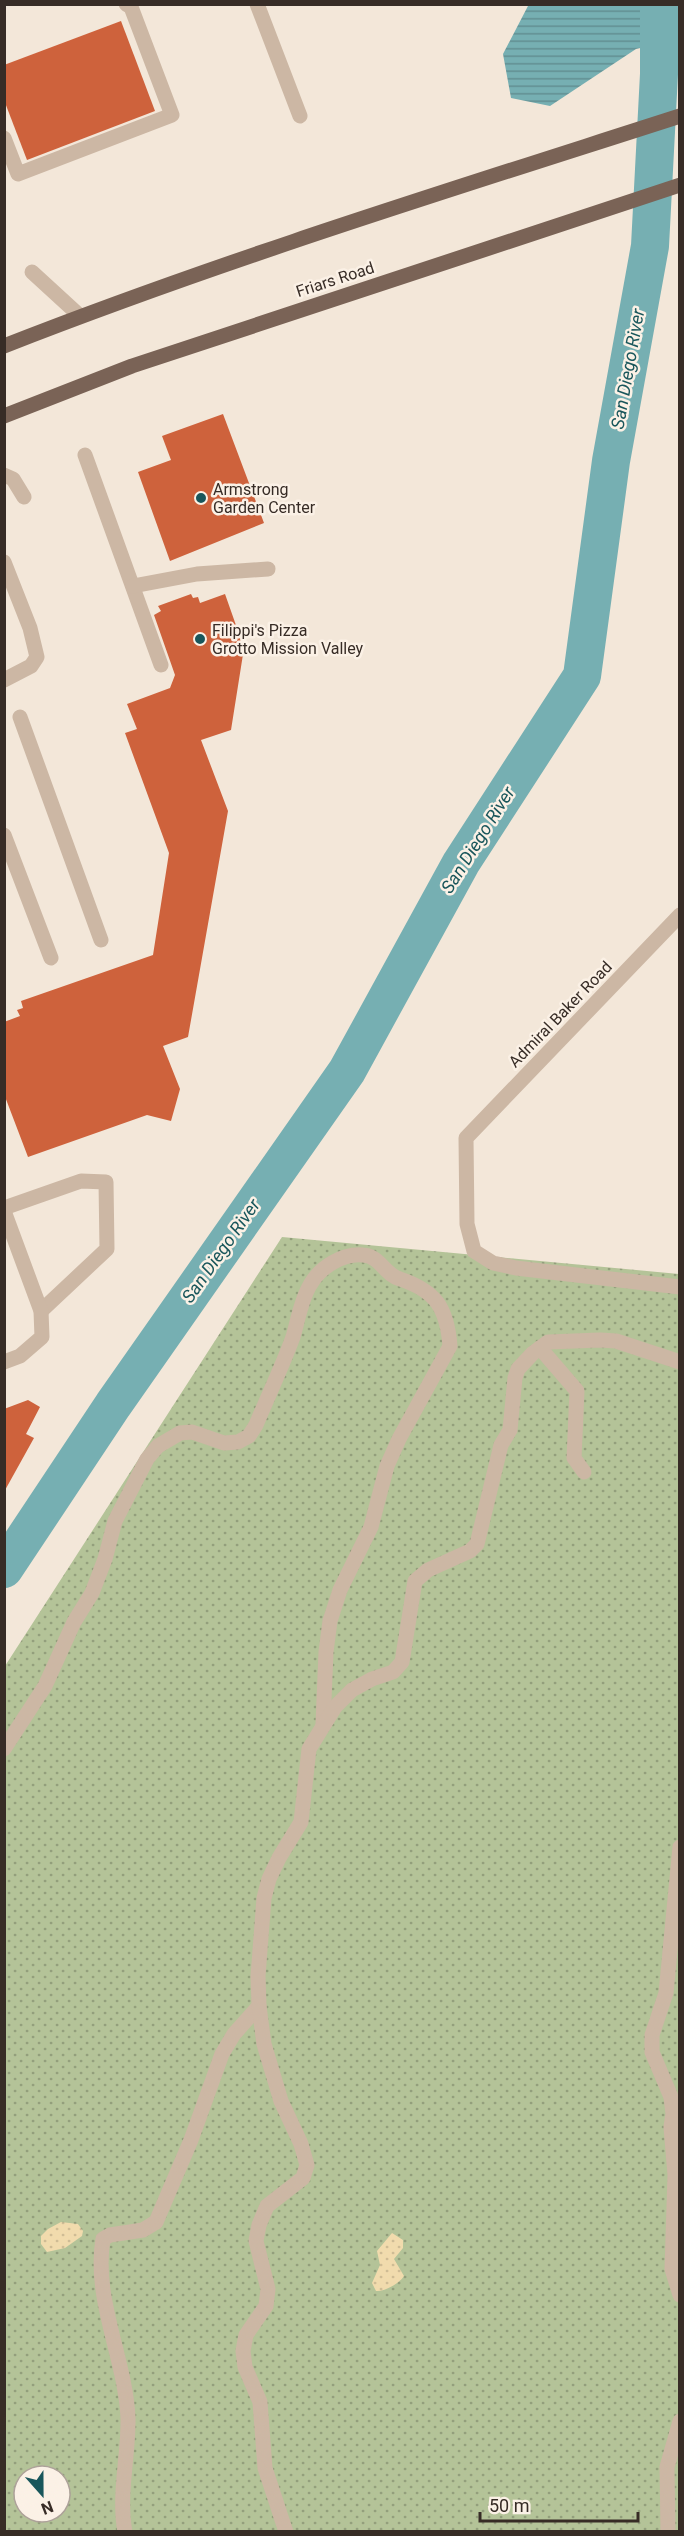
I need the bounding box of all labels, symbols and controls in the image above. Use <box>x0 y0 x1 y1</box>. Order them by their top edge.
street label: Friars Road <box>294 258 377 301</box>
water label: San Diego River <box>607 306 649 431</box>
place label: Armstrong Garden Center <box>213 480 316 517</box>
marker: Armstrong Garden Center <box>194 491 208 505</box>
place label: Filippi's Pizza Grotto Mission Valley <box>212 621 364 658</box>
marker: Filippi's Pizza Grotto Mission Valley <box>193 632 207 646</box>
water label: San Diego River <box>436 782 519 897</box>
street label: Admiral Baker Road <box>505 957 616 1071</box>
water label: San Diego River <box>177 1194 265 1307</box>
north arrow <box>12 2464 72 2524</box>
scale bar <box>480 2485 638 2523</box>
text: 50 m <box>489 2495 529 2516</box>
text: N <box>39 2497 56 2518</box>

